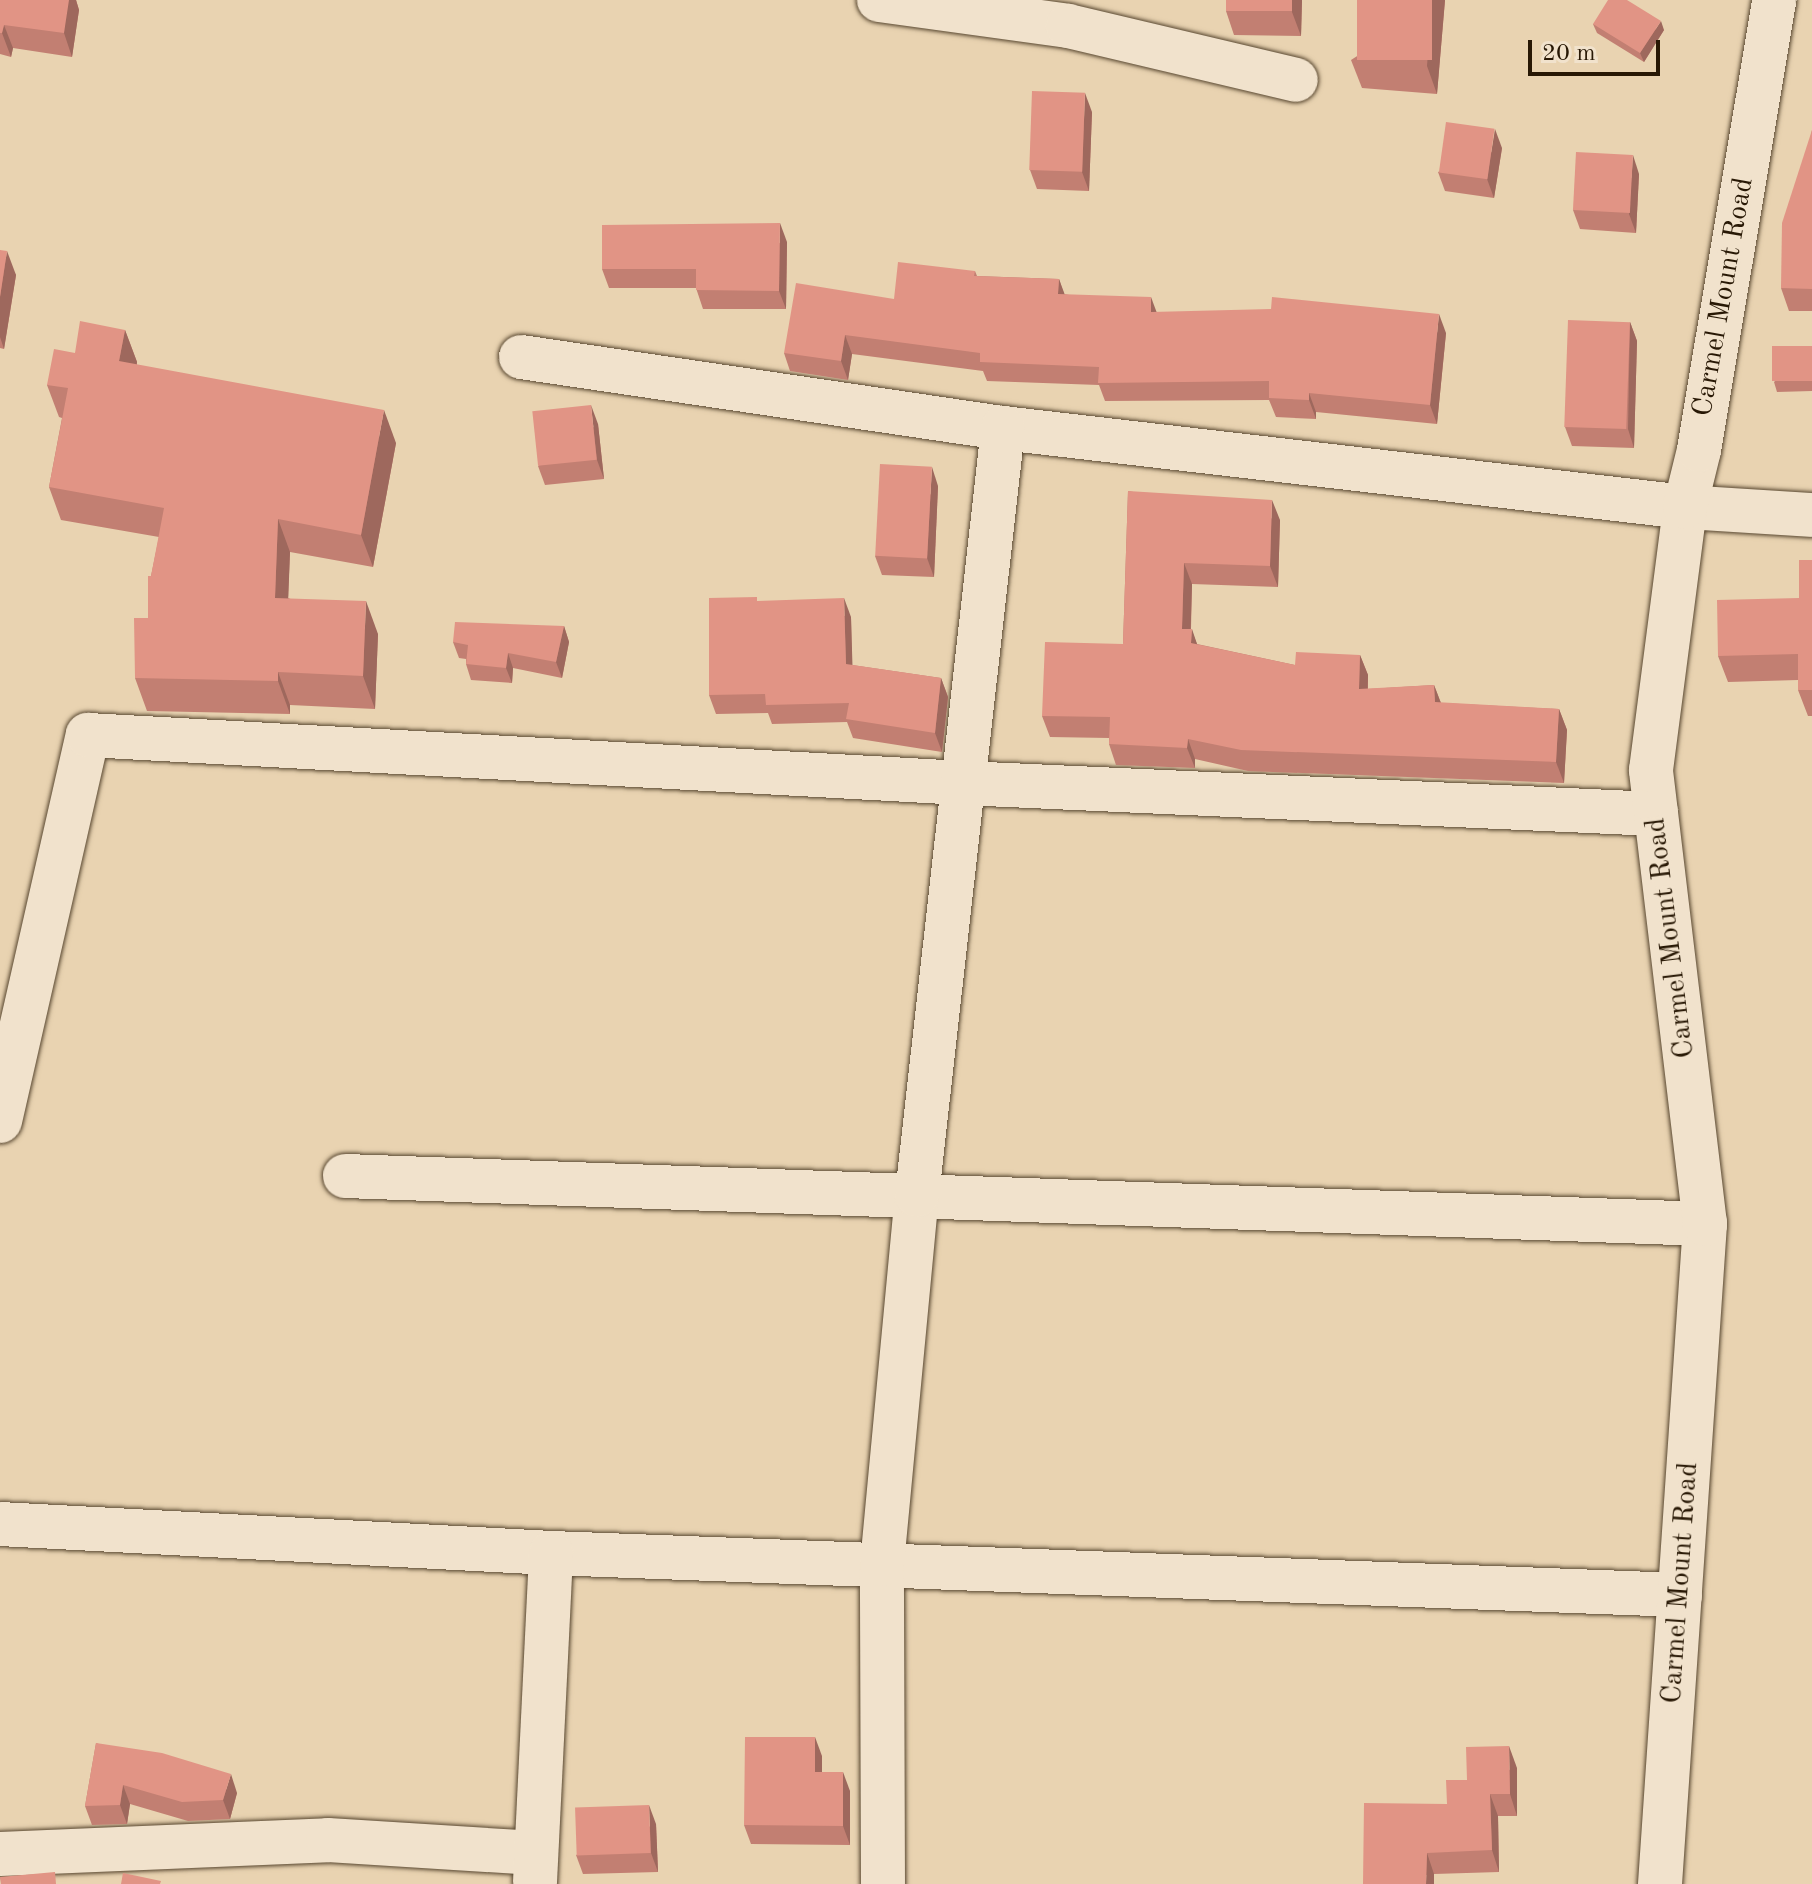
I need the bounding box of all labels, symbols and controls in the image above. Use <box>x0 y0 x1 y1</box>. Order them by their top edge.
scale bar <box>1532 24 1664 74</box>
text: 20 m <box>1542 42 1596 66</box>
street label: Carmel Mount Road <box>1686 175 1762 419</box>
street label: Carmel Mount Road <box>1640 816 1702 1060</box>
street label: Carmel Mount Road <box>1656 1461 1706 1705</box>

